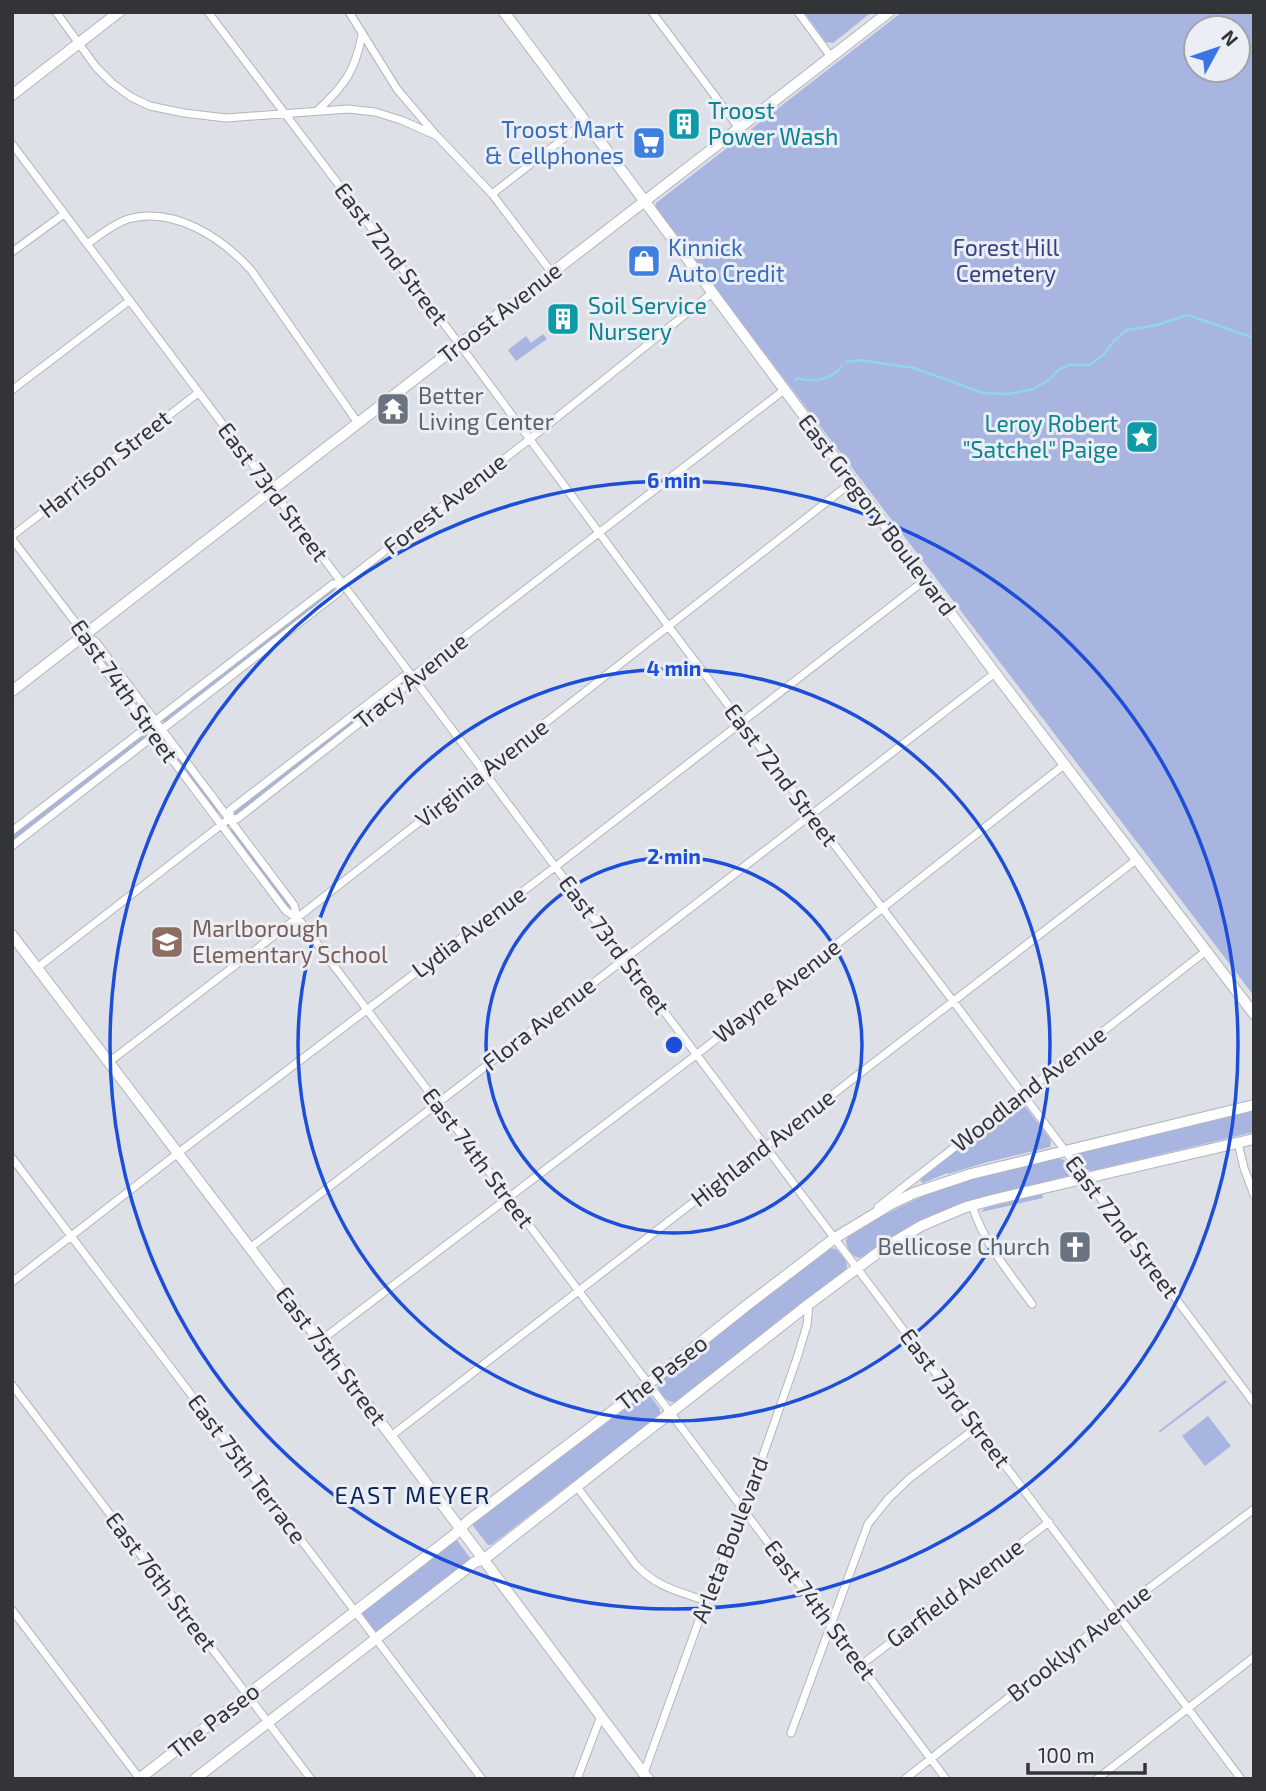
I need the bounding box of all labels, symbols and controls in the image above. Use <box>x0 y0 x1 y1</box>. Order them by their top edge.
north arrow <box>1182 14 1252 84</box>
text: N <box>1217 25 1244 50</box>
place label: Troost Power Wash <box>708 96 838 150</box>
building icon: Troost Power Wash <box>665 105 703 143</box>
place label: Troost Mart & Cellphones <box>485 115 624 169</box>
supermarket icon: Troost Mart & Cellphones <box>630 124 668 162</box>
street label: East 72nd Street <box>329 177 455 330</box>
place label: Kinnick Auto Credit <box>668 233 785 287</box>
park label: Forest Hill Cemetery <box>953 233 1059 287</box>
shop icon: Kinnick Auto Credit <box>625 242 663 280</box>
street label: Troost Avenue <box>432 256 566 369</box>
place label: Soil Service Nursery <box>588 291 707 345</box>
building icon: Soil Service Nursery <box>544 300 582 338</box>
place label: Better Living Center <box>418 381 554 435</box>
temple icon: Better Living Center <box>374 390 412 428</box>
street label: Harrison Street <box>33 403 176 523</box>
street label: East Gregory Boulevard <box>793 408 963 621</box>
place label: Leroy Robert "Satchel" Paige <box>962 409 1118 463</box>
street label: East 73rd Street <box>212 416 335 567</box>
place icon: Leroy Robert "Satchel" Paige <box>1123 418 1161 456</box>
street label: Forest Avenue <box>377 446 512 560</box>
text: 6 min <box>647 467 701 492</box>
street label: East 74th Street <box>65 614 185 768</box>
street label: Tracy Avenue <box>348 626 473 734</box>
text: 4 min <box>647 655 701 680</box>
street label: East 72nd Street <box>719 698 845 851</box>
street label: Virginia Avenue <box>409 712 553 833</box>
text: 2 min <box>647 843 701 868</box>
street label: East 73rd Street <box>553 869 676 1020</box>
street label: Lydia Avenue <box>406 879 531 983</box>
place label: Marlborough Elementary School <box>192 914 388 968</box>
school or university icon: Marlborough Elementary School <box>148 923 186 961</box>
street label: Wayne Avenue <box>707 932 846 1049</box>
street label: Flora Avenue <box>476 970 601 1076</box>
street label: Woodland Avenue <box>946 1019 1111 1157</box>
centre of rings <box>662 1033 686 1057</box>
street label: East 74th Street <box>417 1082 541 1233</box>
street label: Highland Avenue <box>685 1082 840 1212</box>
street label: East 72nd Street <box>1060 1150 1186 1303</box>
church icon: Bellicose Church <box>1056 1228 1094 1266</box>
place label: Bellicose Church <box>878 1232 1050 1260</box>
street label: East 75th Street <box>271 1281 393 1430</box>
street label: East 73rd Street <box>894 1322 1017 1473</box>
street label: The Paseo <box>610 1328 712 1416</box>
street label: East 75th Terrace <box>183 1388 313 1549</box>
street label: Arleta Boulevard <box>685 1453 774 1627</box>
district label: EAST MEYER <box>335 1480 491 1509</box>
street label: East 76th Street <box>100 1506 223 1657</box>
street label: Garfield Avenue <box>880 1532 1028 1653</box>
street label: East 74th Street <box>759 1534 883 1685</box>
street label: Brooklyn Avenue <box>1001 1577 1156 1707</box>
street label: The Paseo <box>162 1676 264 1764</box>
scale bar <box>1028 1732 1145 1776</box>
text: 100 m <box>1038 1742 1095 1767</box>

